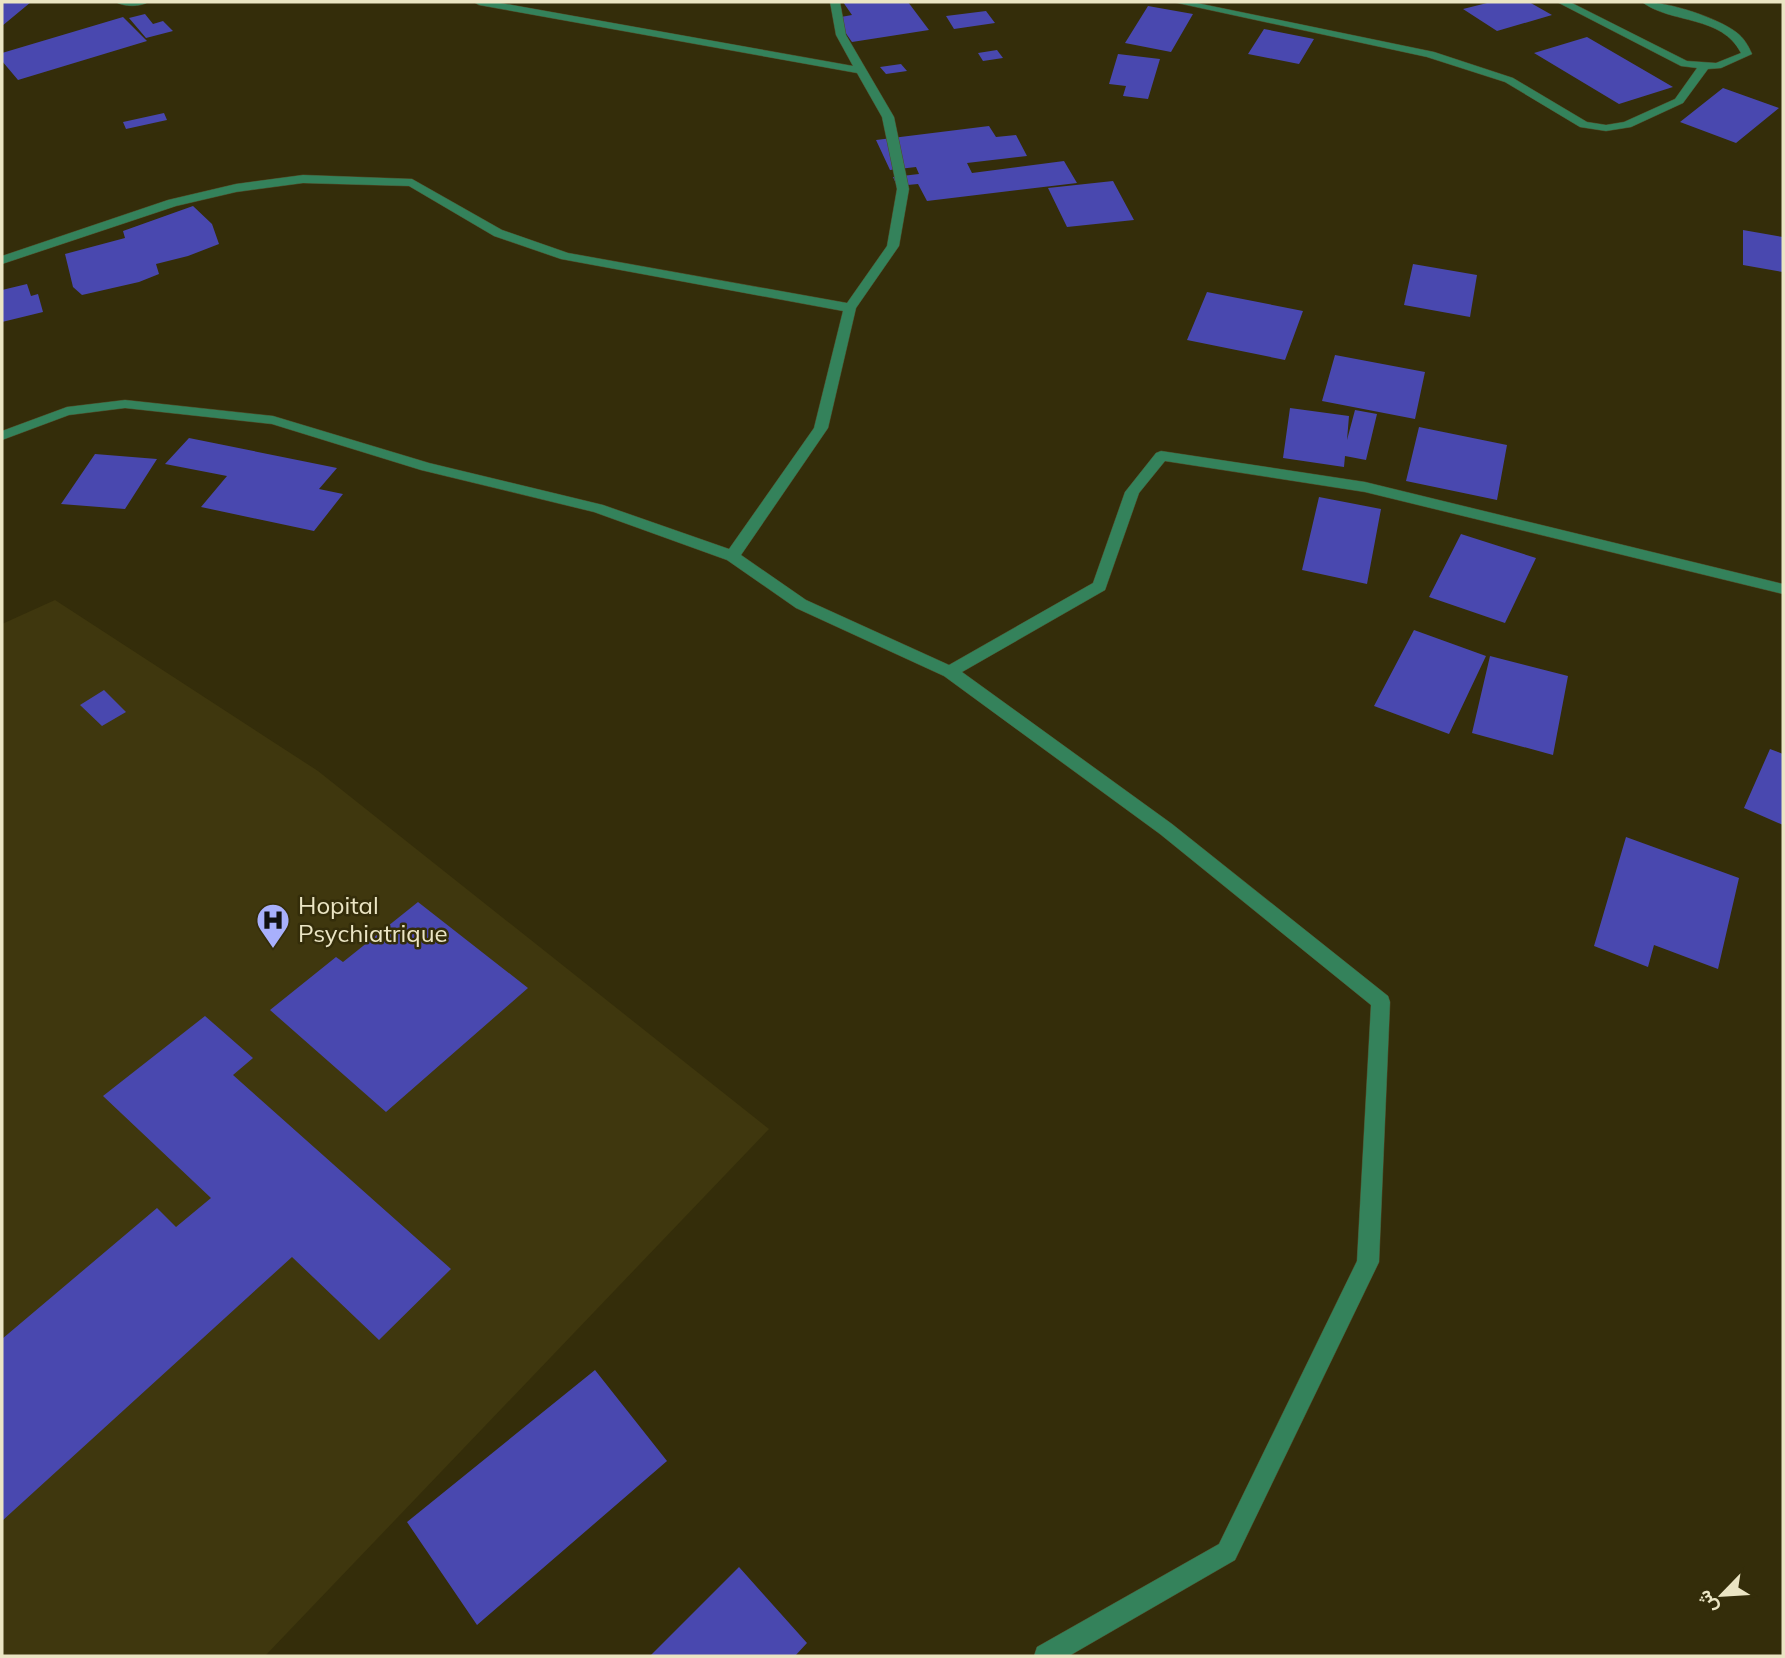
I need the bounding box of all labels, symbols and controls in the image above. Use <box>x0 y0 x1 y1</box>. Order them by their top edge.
place label: Hopital Psychiatrique <box>298 890 448 948</box>
hospital icon: Hopital Psychiatrique <box>254 901 292 950</box>
north arrow <box>1687 1560 1757 1630</box>
text: ش <box>1691 1587 1722 1618</box>

